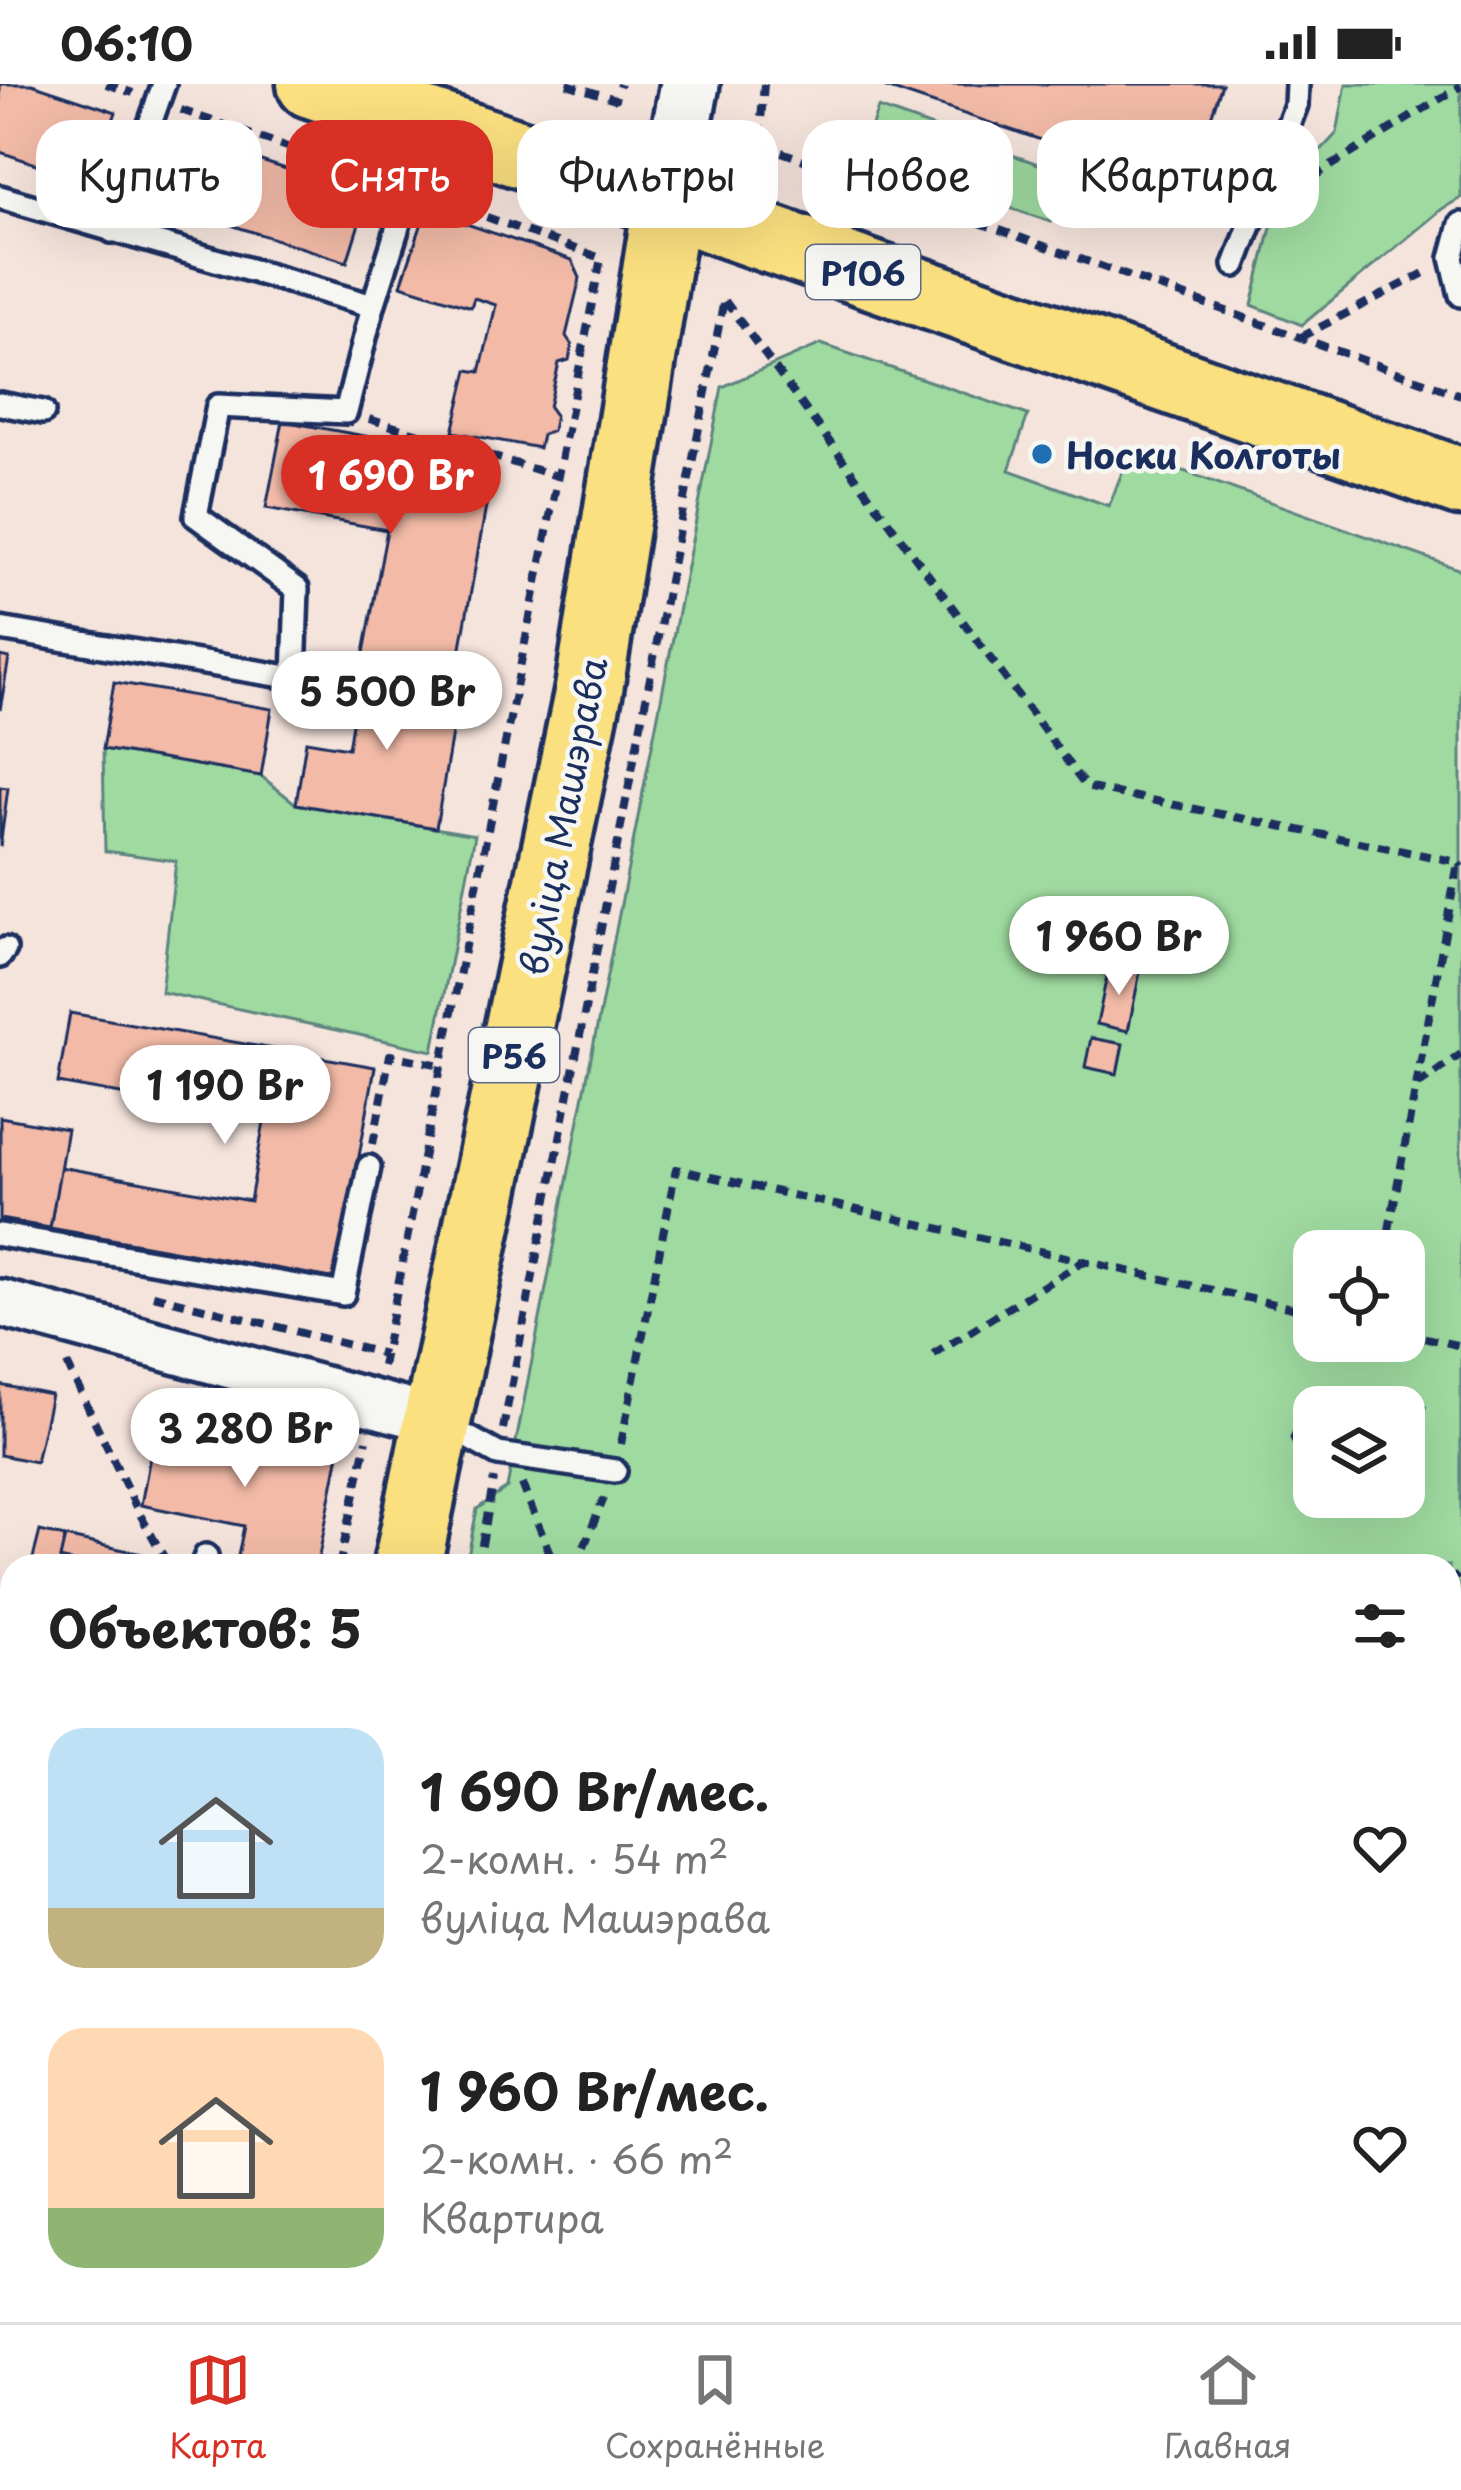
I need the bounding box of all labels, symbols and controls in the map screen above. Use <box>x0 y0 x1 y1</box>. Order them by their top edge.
text: 06:10 <box>60 8 193 76</box>
chip: Купить <box>36 120 262 228</box>
chip: Снять <box>286 120 493 228</box>
chip: Фильтры <box>517 120 778 228</box>
chip: Новое <box>802 120 1013 228</box>
chip: Квартира <box>1037 120 1319 228</box>
road number: Р106 <box>806 245 920 299</box>
place label: Носки Колготы <box>1066 427 1341 481</box>
pin: 1 690 Br <box>267 435 515 537</box>
marker: Носки Колготы <box>1029 441 1055 467</box>
text: 1 690 Br <box>308 444 474 503</box>
pin: 5 500 Br <box>263 651 511 753</box>
street label: вуліца Машэрава <box>505 652 619 980</box>
text: 5 500 Br <box>298 660 476 719</box>
pin: 1 960 Br <box>995 896 1243 998</box>
text: 1 960 Br <box>1036 905 1202 964</box>
road number: Р56 <box>469 1028 559 1082</box>
pin: 1 190 Br <box>101 1045 349 1147</box>
text: 1 190 Br <box>147 1054 303 1113</box>
map controls <box>1293 1230 1425 1518</box>
button: locate <box>1293 1230 1425 1362</box>
button: layers <box>1293 1386 1425 1518</box>
pin: 3 280 Br <box>121 1388 369 1490</box>
text: 3 280 Br <box>158 1397 333 1456</box>
text: Объектов: 5 <box>48 1588 362 1665</box>
icon: filters <box>1347 1593 1413 1659</box>
text: 1 690 Br/мес. <box>420 1751 769 1828</box>
icon: home <box>144 1776 288 1920</box>
icon: heart <box>1347 1815 1413 1881</box>
text: 2-комн. · 54 m² <box>420 1828 729 1887</box>
text: вуліца Машэрава <box>420 1887 770 1946</box>
text: 1 960 Br/мес. <box>420 2051 769 2128</box>
icon: home <box>144 2076 288 2220</box>
icon: heart <box>1347 2115 1413 2181</box>
text: 2-комн. · 66 m² <box>420 2128 733 2187</box>
text: Квартира <box>420 2187 604 2246</box>
tab: Карта <box>169 2347 266 2469</box>
tab: Сохранённые <box>605 2347 825 2469</box>
tab: Главная <box>1164 2347 1292 2469</box>

